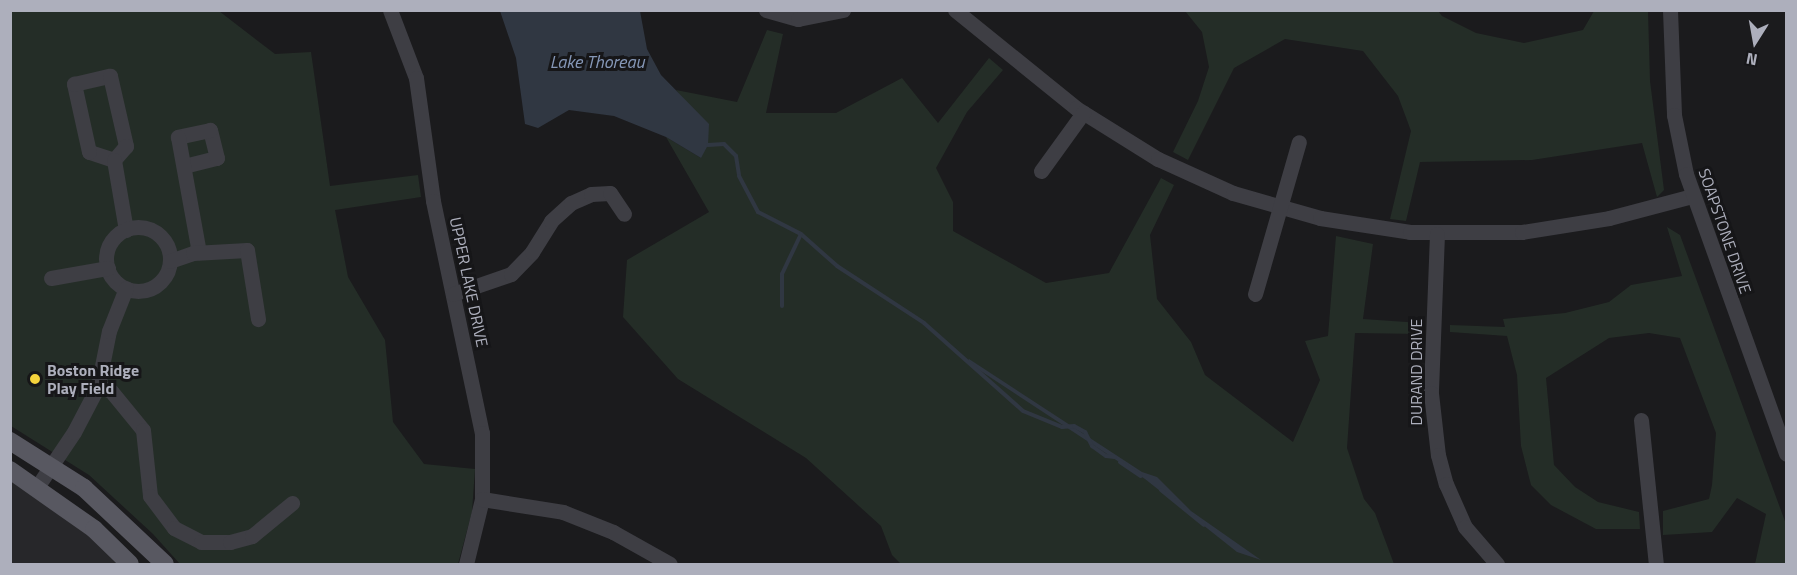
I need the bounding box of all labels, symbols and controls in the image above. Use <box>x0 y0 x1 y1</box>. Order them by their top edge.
north arrow <box>1725 12 1785 72</box>
text: N <box>1744 47 1759 73</box>
water label: Lake Thoreau <box>550 51 644 73</box>
street label: SOAPSTONE DRIVE <box>1695 166 1755 296</box>
street label: UPPER LAKE DRIVE <box>446 215 492 349</box>
street label: DURAND DRIVE <box>1406 319 1426 425</box>
place label: Boston Ridge Play Field <box>47 360 139 398</box>
marker: Boston Ridge Play Field <box>28 372 42 386</box>

